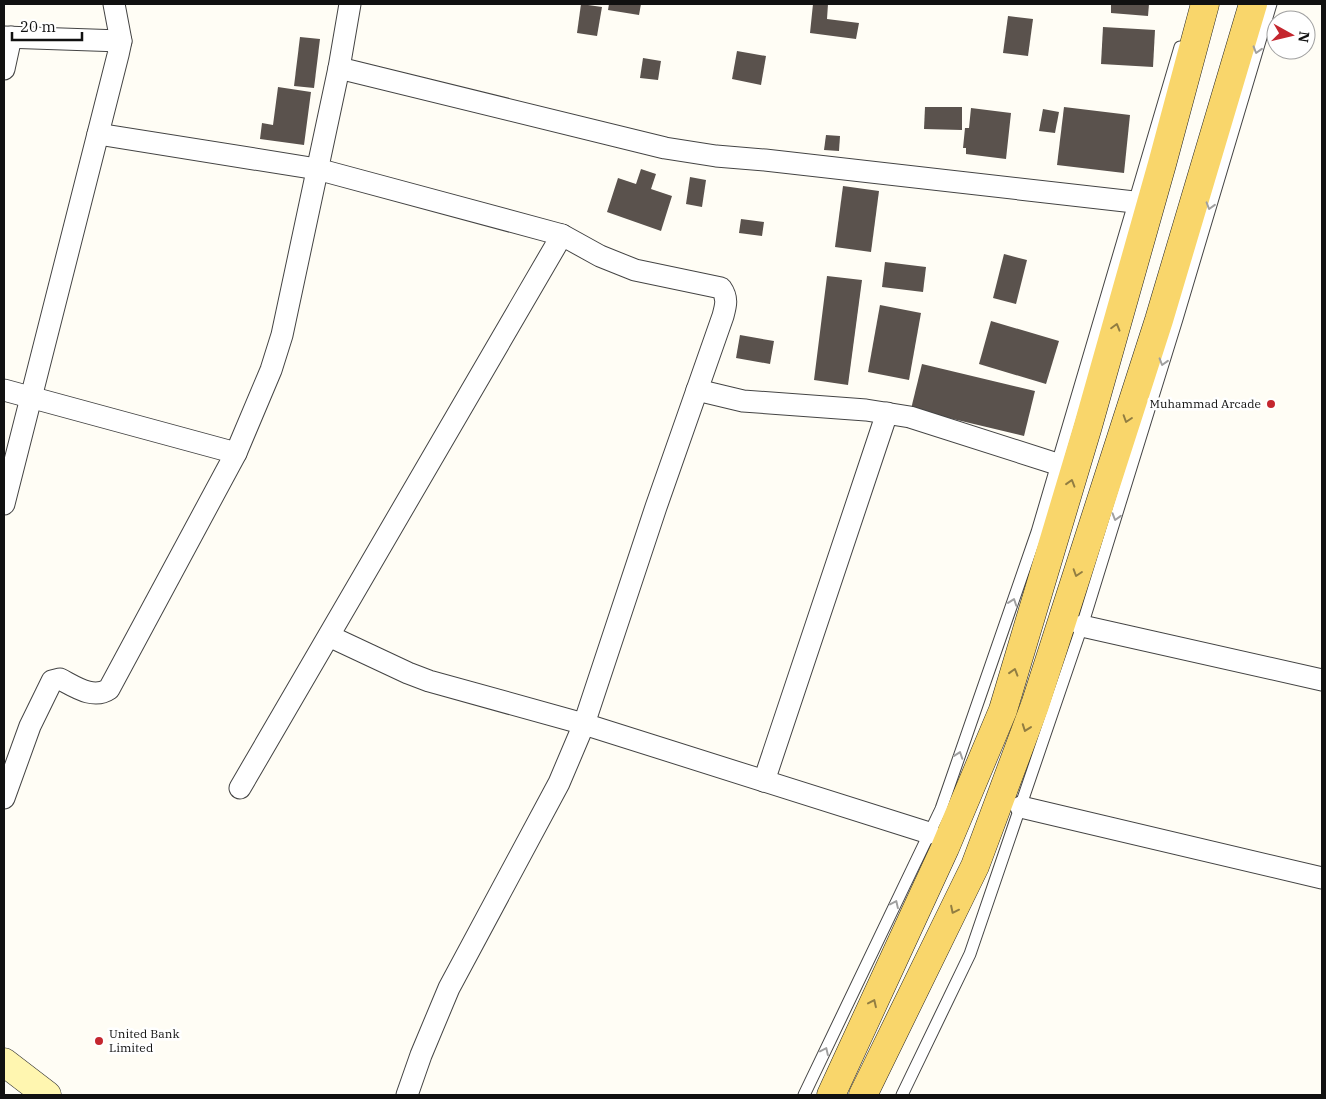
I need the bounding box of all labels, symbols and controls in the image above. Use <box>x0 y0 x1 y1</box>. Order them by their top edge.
scale bar <box>12 10 82 42</box>
north arrow <box>1266 10 1316 60</box>
text: 20 m <box>20 17 56 36</box>
text: N <box>1294 30 1314 44</box>
one-way arrow <box>1252 46 1262 54</box>
one-way arrow <box>1206 202 1216 210</box>
one-way arrow <box>1110 323 1120 332</box>
one-way arrow <box>1159 357 1169 365</box>
place label: Muhammad Arcade <box>1150 396 1261 411</box>
marker: Muhammad Arcade <box>1265 398 1277 410</box>
one-way arrow <box>1123 414 1133 422</box>
one-way arrow <box>1065 480 1075 488</box>
one-way arrow <box>1111 513 1121 521</box>
one-way arrow <box>1073 569 1083 577</box>
one-way arrow <box>1007 598 1017 607</box>
one-way arrow <box>1009 669 1019 677</box>
one-way arrow <box>1022 723 1032 732</box>
one-way arrow <box>953 752 963 760</box>
one-way arrow <box>889 901 899 910</box>
one-way arrow <box>950 905 960 914</box>
one-way arrow <box>867 999 878 1008</box>
place label: United Bank Limited <box>109 1026 179 1055</box>
marker: United Bank Limited <box>93 1035 105 1047</box>
one-way arrow <box>819 1047 830 1056</box>

